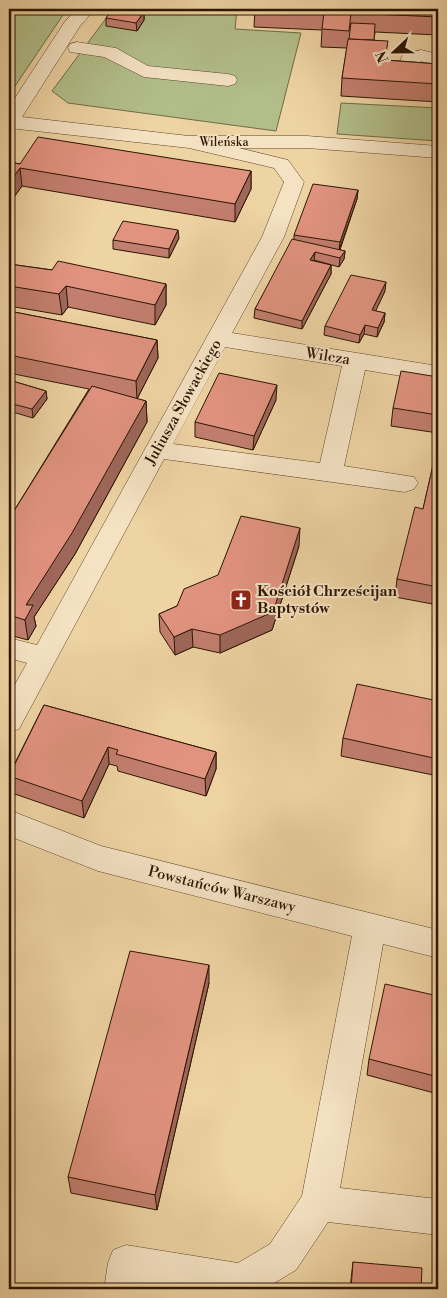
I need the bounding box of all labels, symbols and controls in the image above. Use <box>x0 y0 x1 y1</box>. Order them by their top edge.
north arrow <box>370 28 420 78</box>
text: N <box>372 48 393 65</box>
street label: Wileńska <box>198 135 250 150</box>
street label: Juliusza Słowackiego <box>141 336 226 469</box>
street label: Wilcza <box>303 343 352 369</box>
place label: Kościół Chrześcijan Baptystów <box>257 582 398 618</box>
church icon: Kościół Chrześcijan Baptystów <box>229 588 253 612</box>
street label: Powstańców Warszawy <box>146 862 298 917</box>

